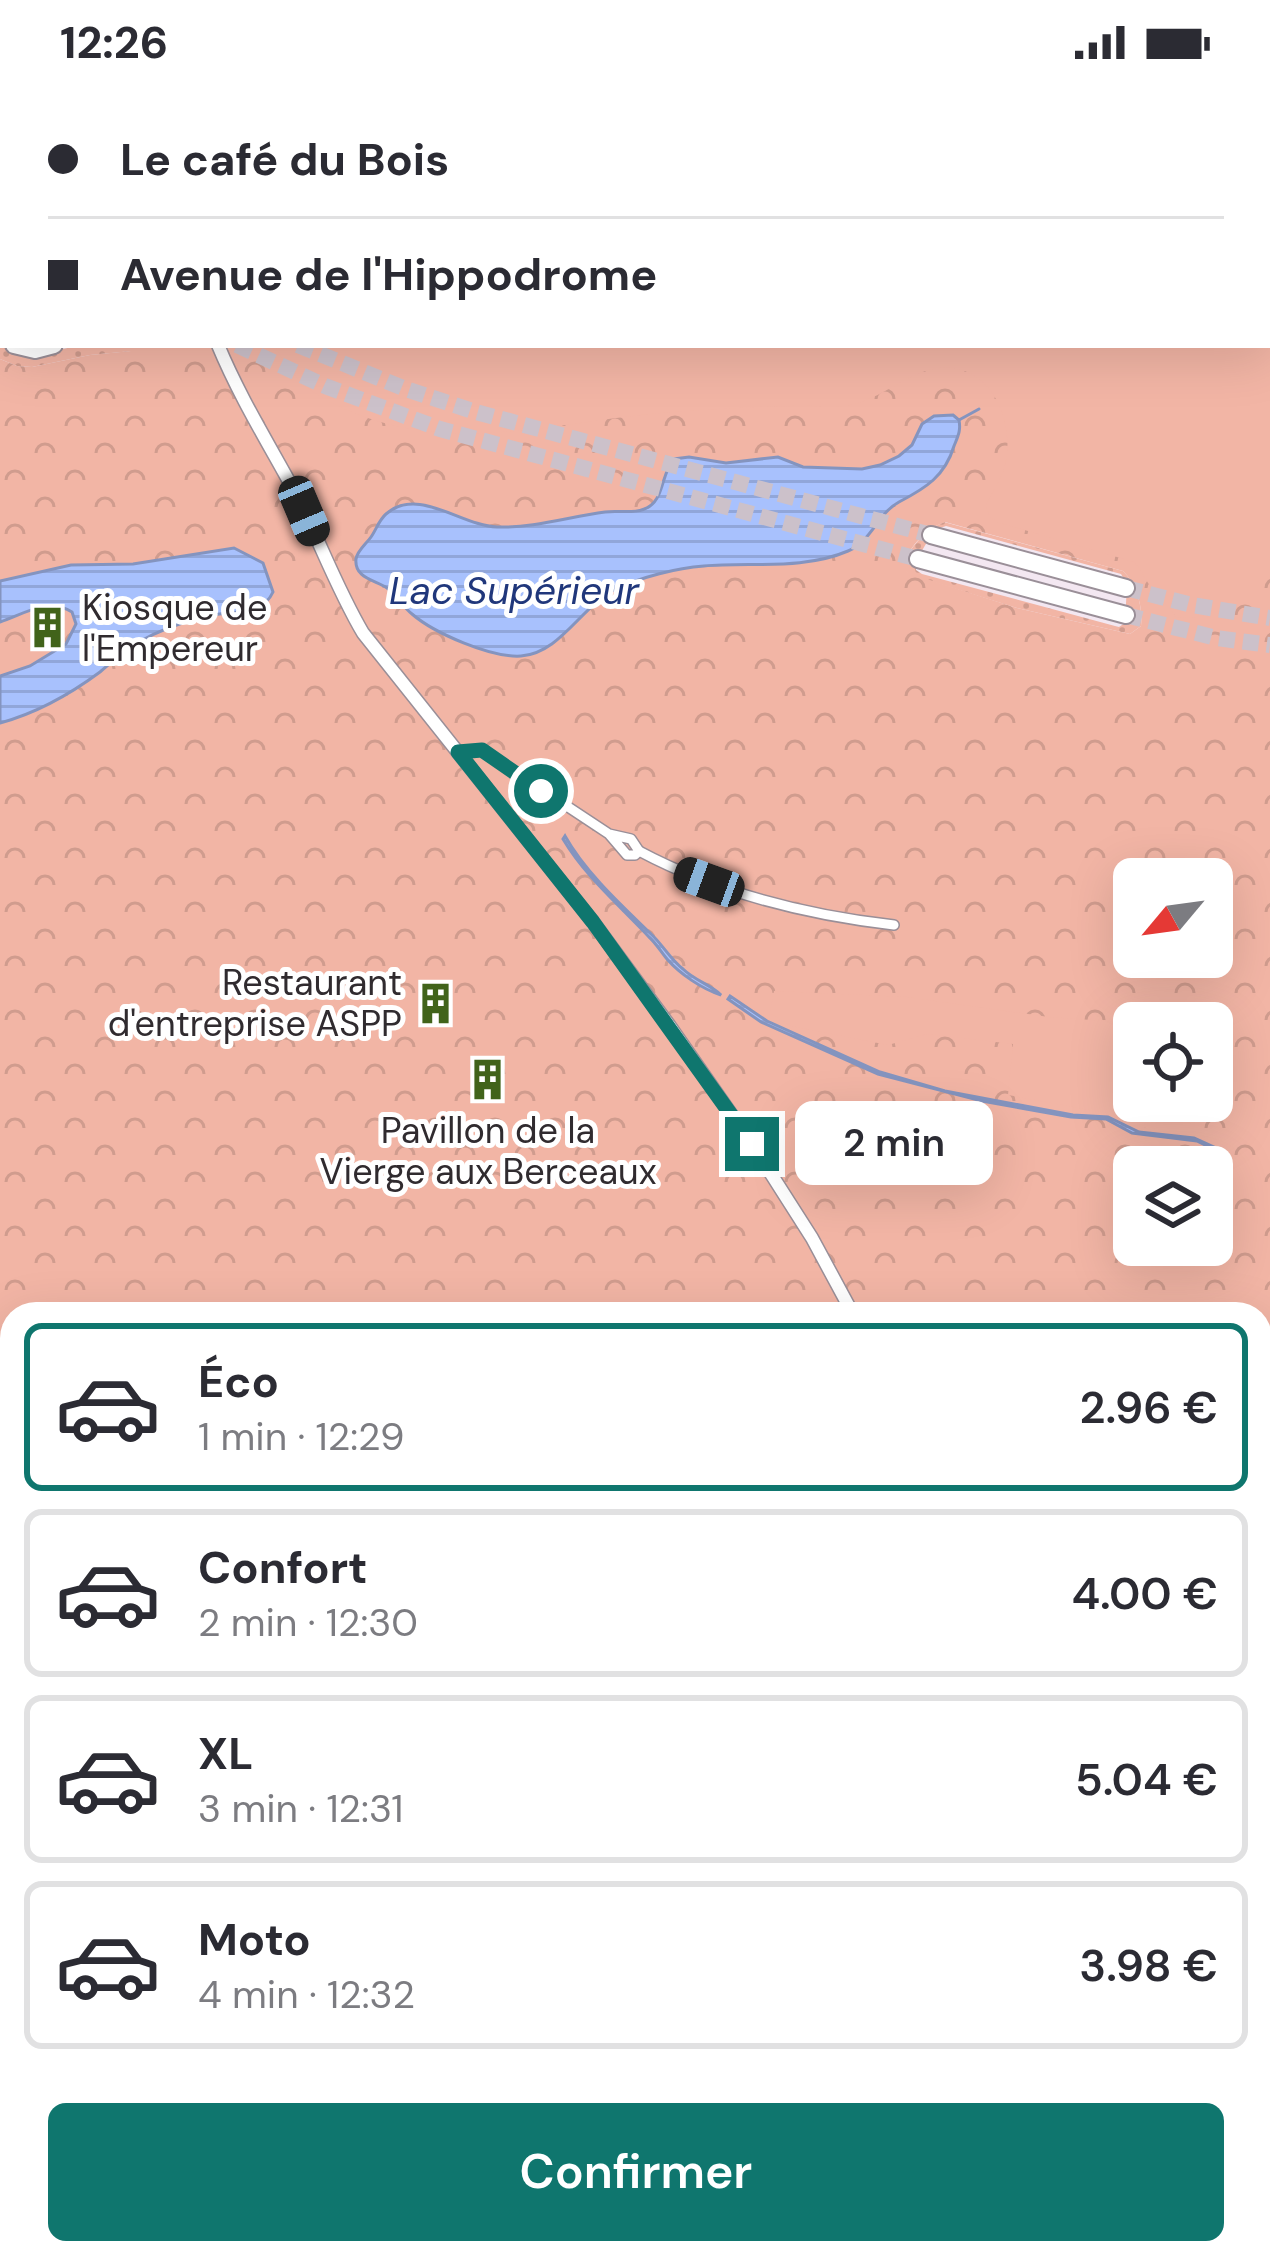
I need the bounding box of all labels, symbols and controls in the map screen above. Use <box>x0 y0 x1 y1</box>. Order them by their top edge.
text: 12:26 <box>60 13 168 72</box>
text: Le café du Bois <box>120 130 449 189</box>
text: Avenue de l'Hippodrome <box>120 245 657 304</box>
car <box>273 471 335 551</box>
water label: Lac Supérieur <box>389 565 641 616</box>
place label: Kiosque de l'Empereur <box>82 584 267 672</box>
building icon: Kiosque de l'Empereur <box>25 605 71 651</box>
route start <box>514 764 568 818</box>
car <box>669 853 749 911</box>
north arrow <box>1113 858 1233 978</box>
map controls <box>1113 858 1233 1266</box>
place label: Restaurant d'entreprise ASPP <box>108 959 402 1047</box>
building icon: Restaurant d'entreprise ASPP <box>413 980 459 1026</box>
button: locate <box>1113 1002 1233 1122</box>
building icon: Pavillon de la Vierge aux Berceaux <box>465 1057 511 1103</box>
callout: 2 min <box>794 1102 992 1186</box>
place label: Pavillon de la Vierge aux Berceaux <box>320 1107 657 1195</box>
route end <box>725 1117 779 1171</box>
text: 2 min <box>843 1117 945 1168</box>
button: layers <box>1113 1146 1233 1266</box>
text: Éco <box>198 1352 279 1411</box>
icon: car <box>54 1353 162 1461</box>
text: 2.96 € <box>1080 1378 1218 1437</box>
text: 1 min · 12:29 <box>198 1411 405 1462</box>
text: Confort <box>198 1538 368 1597</box>
icon: car <box>54 1539 162 1647</box>
text: 4.00 € <box>1071 1564 1218 1623</box>
text: 2 min · 12:30 <box>198 1597 418 1648</box>
text: XL <box>198 1724 253 1783</box>
icon: car <box>54 1725 162 1833</box>
text: 5.04 € <box>1075 1750 1218 1809</box>
text: 3 min · 12:31 <box>198 1783 403 1834</box>
text: Moto <box>198 1910 311 1969</box>
icon: car <box>54 1911 162 2019</box>
text: 3.98 € <box>1079 1936 1218 1995</box>
text: 4 min · 12:32 <box>198 1969 415 2020</box>
button: Confirmer <box>48 2103 1224 2241</box>

